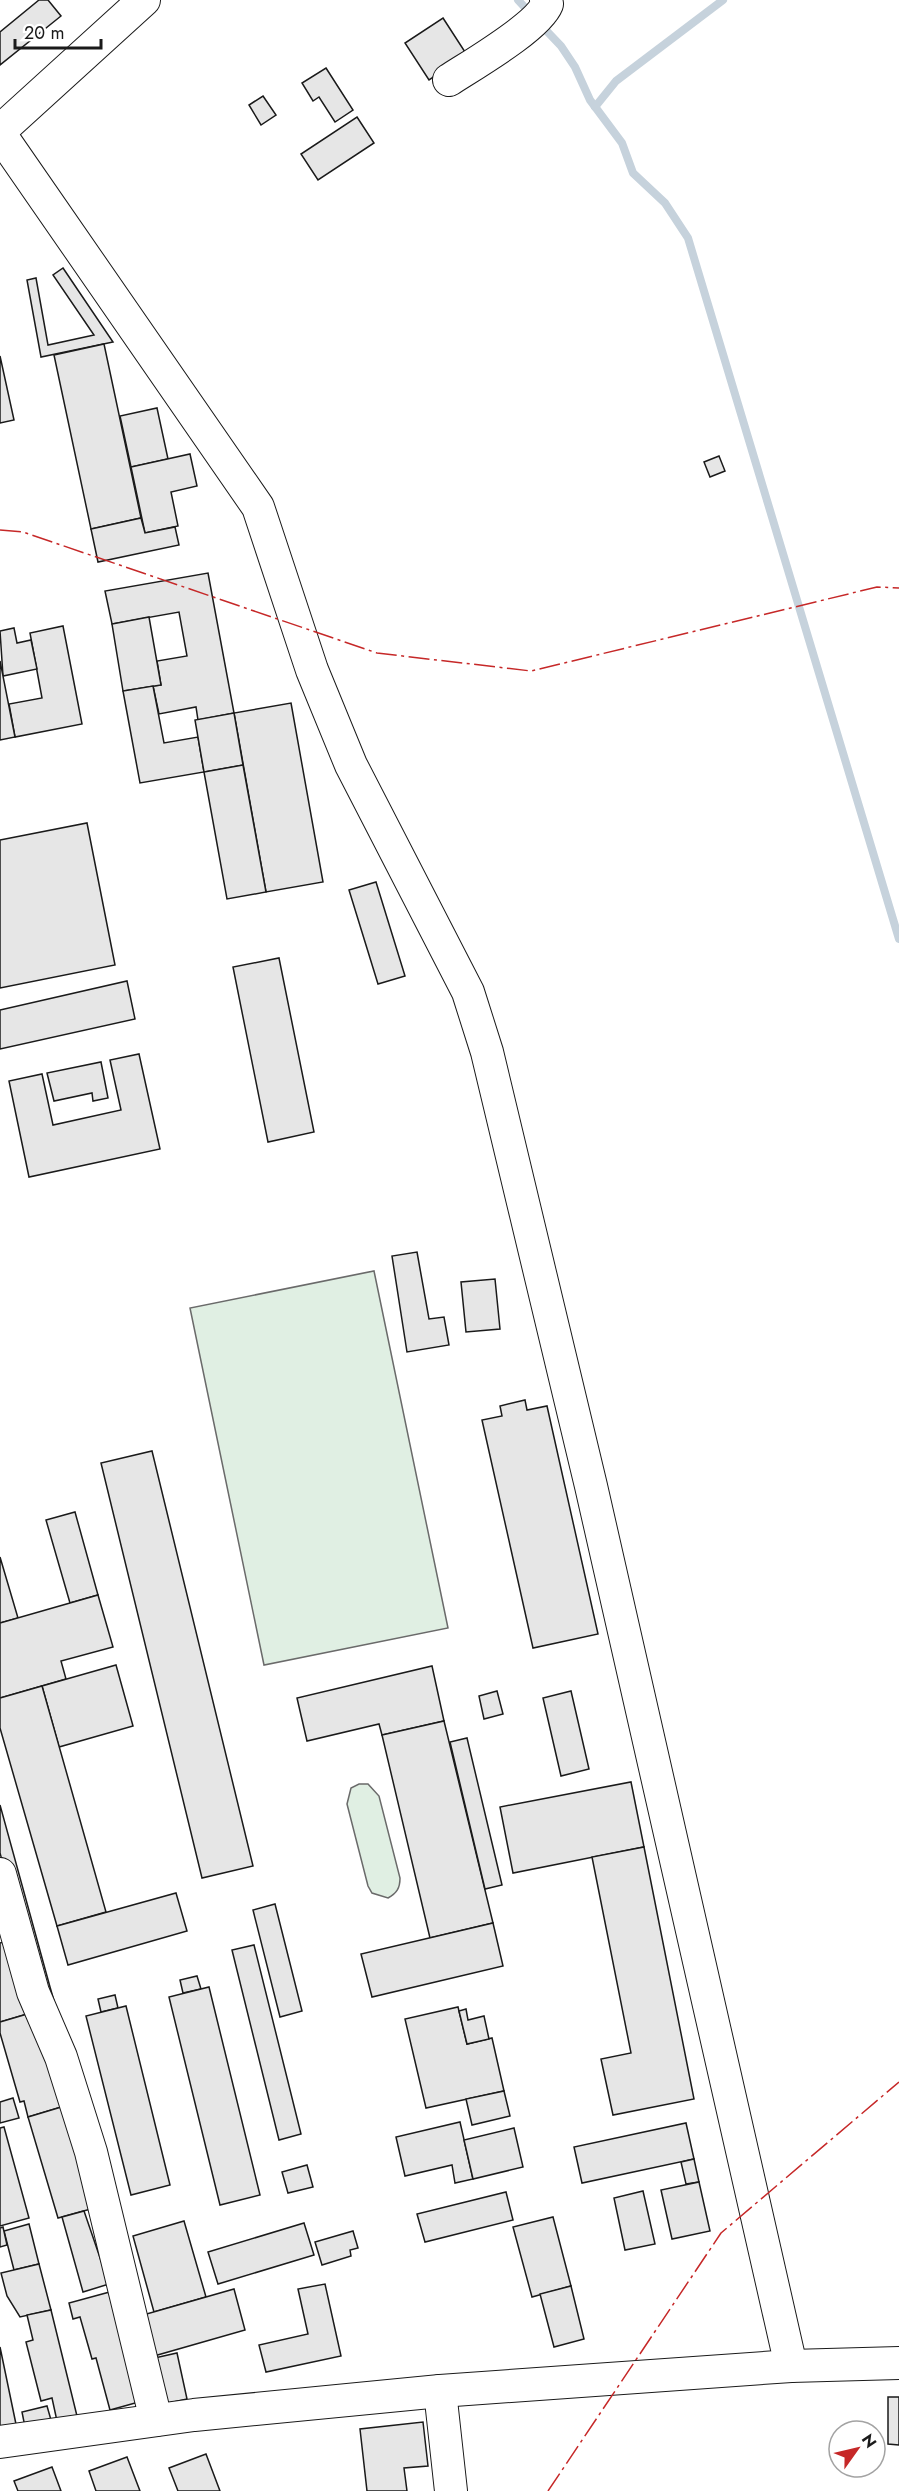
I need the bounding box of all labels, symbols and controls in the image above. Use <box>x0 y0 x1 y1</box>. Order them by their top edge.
scale bar <box>15 12 100 50</box>
text: 20 m <box>24 20 64 46</box>
north arrow <box>827 2419 887 2479</box>
text: N <box>856 2429 882 2453</box>

